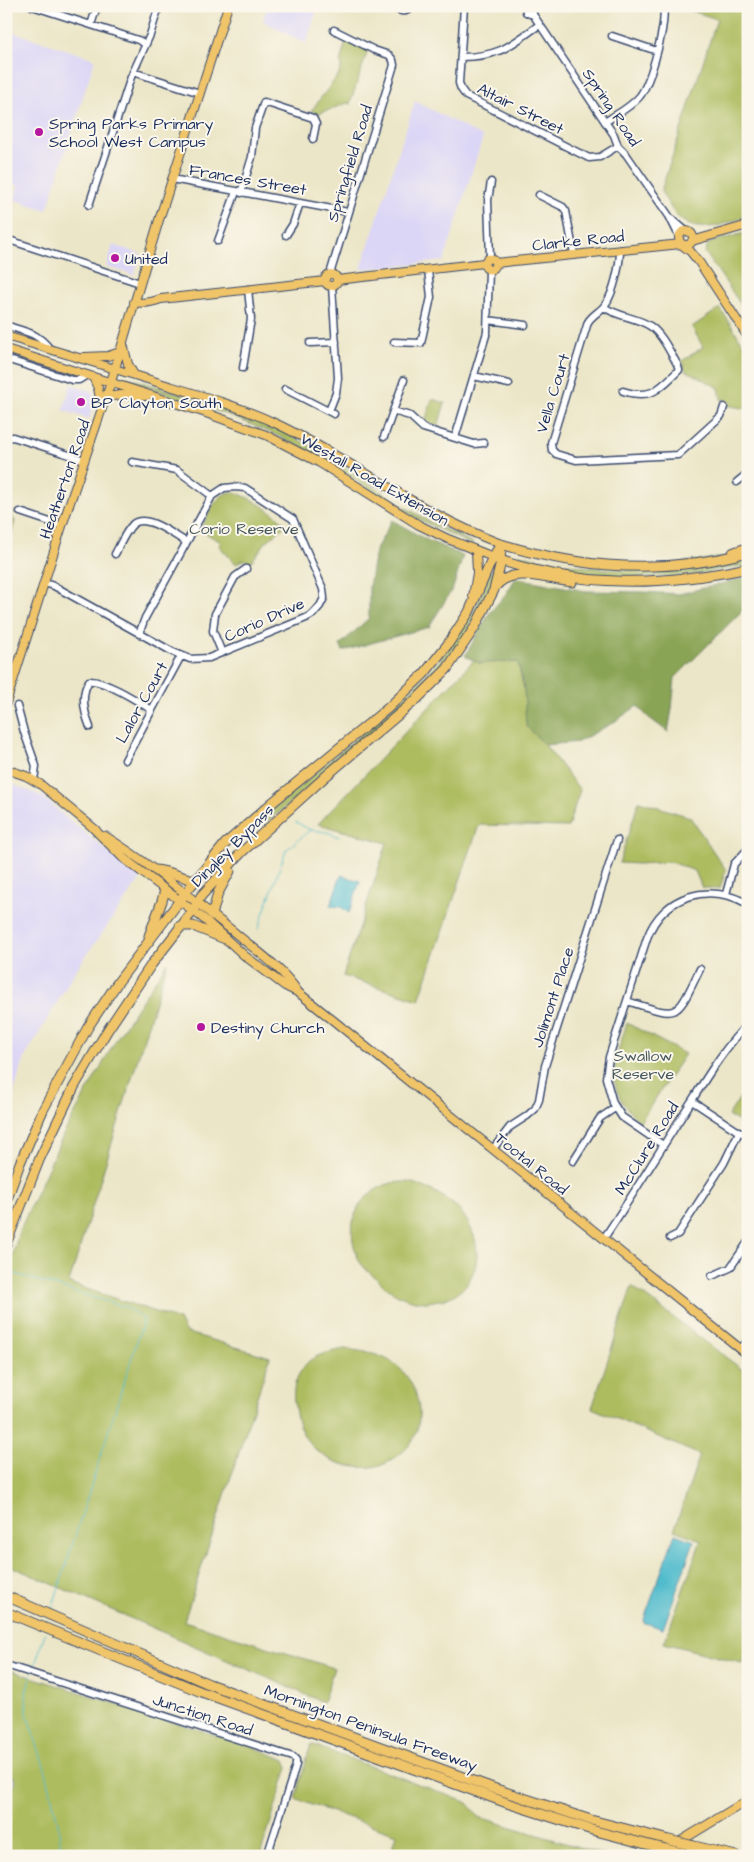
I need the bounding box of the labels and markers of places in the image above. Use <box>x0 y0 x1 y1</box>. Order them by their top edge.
place label: Spring Parks Primary School West Campus <box>49 113 213 153</box>
marker: Spring Parks Primary School West Campus <box>33 126 45 138</box>
place label: United <box>125 248 168 270</box>
marker: United <box>109 252 121 264</box>
place label: BP Clayton South <box>91 392 222 415</box>
marker: BP Clayton South <box>75 396 87 408</box>
place label: Destiny Church <box>211 1017 324 1040</box>
marker: Destiny Church <box>195 1021 207 1033</box>

